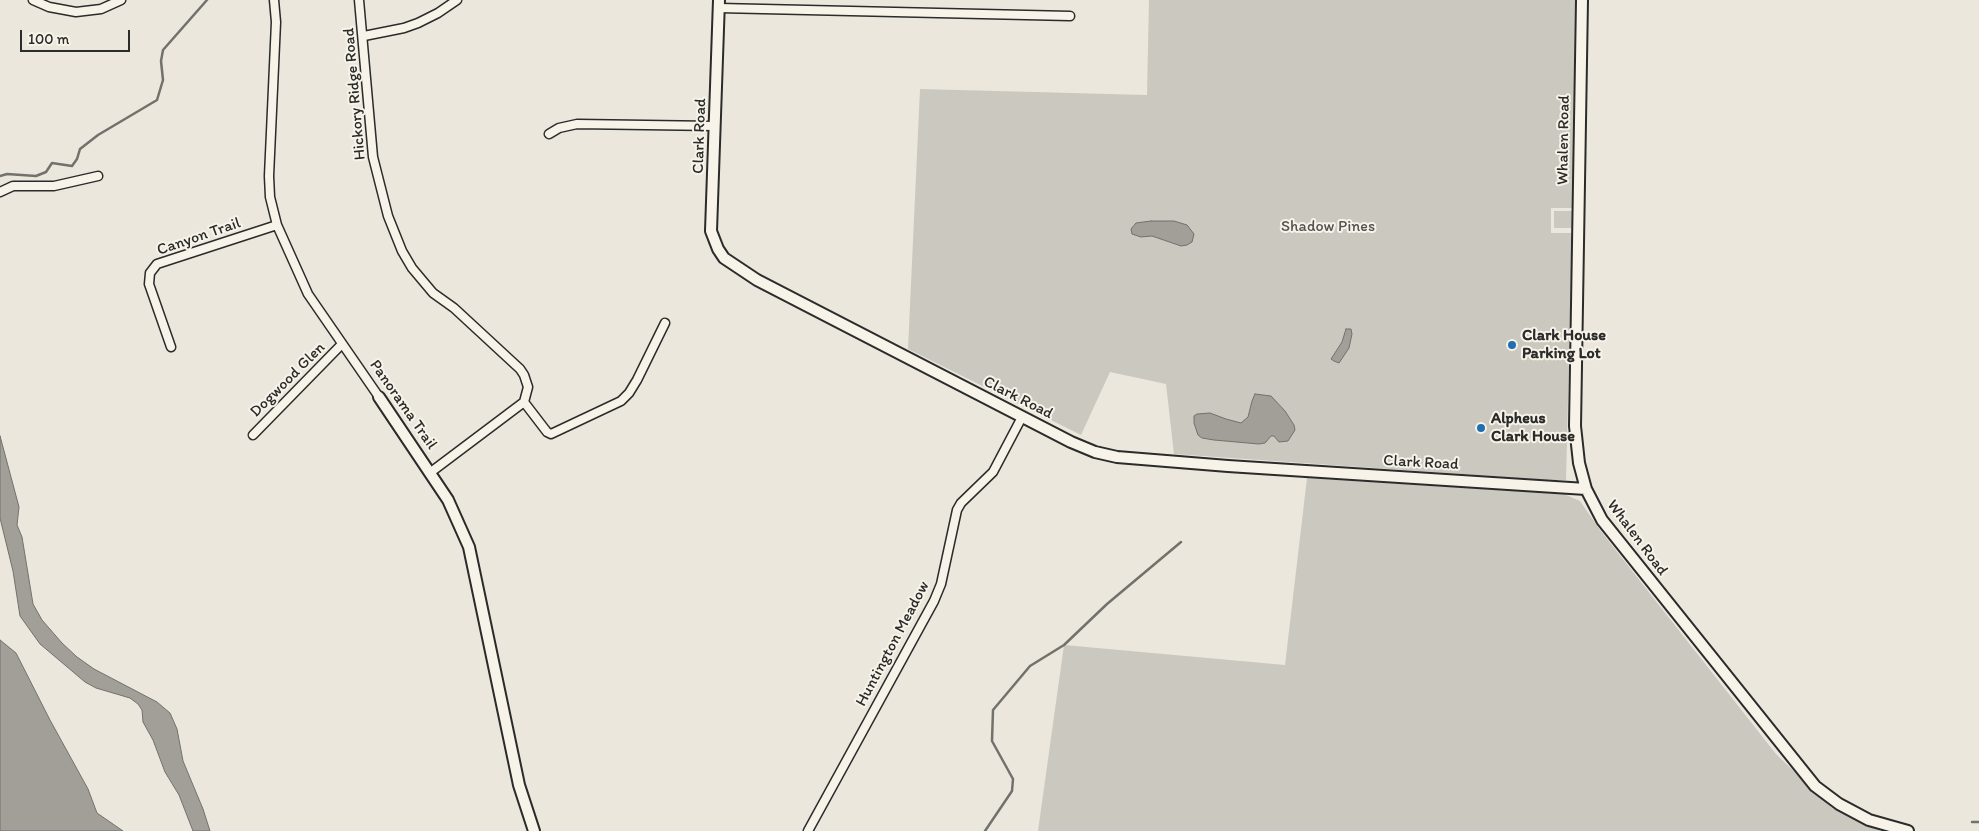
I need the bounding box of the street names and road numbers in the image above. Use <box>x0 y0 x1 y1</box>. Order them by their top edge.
street label: Hickory Ridge Road <box>340 27 370 161</box>
street label: Whalen Road <box>1554 95 1574 185</box>
street label: Clark Road <box>689 98 711 174</box>
street label: Canyon Trail <box>155 214 243 260</box>
street label: Dogwood Glen <box>247 339 329 421</box>
street label: Panorama Trail <box>365 356 441 454</box>
street label: Clark Road <box>980 372 1056 424</box>
street label: Clark Road <box>1383 451 1459 475</box>
street label: Whalen Road <box>1602 496 1672 580</box>
street label: Huntington Meadow <box>852 578 934 710</box>

